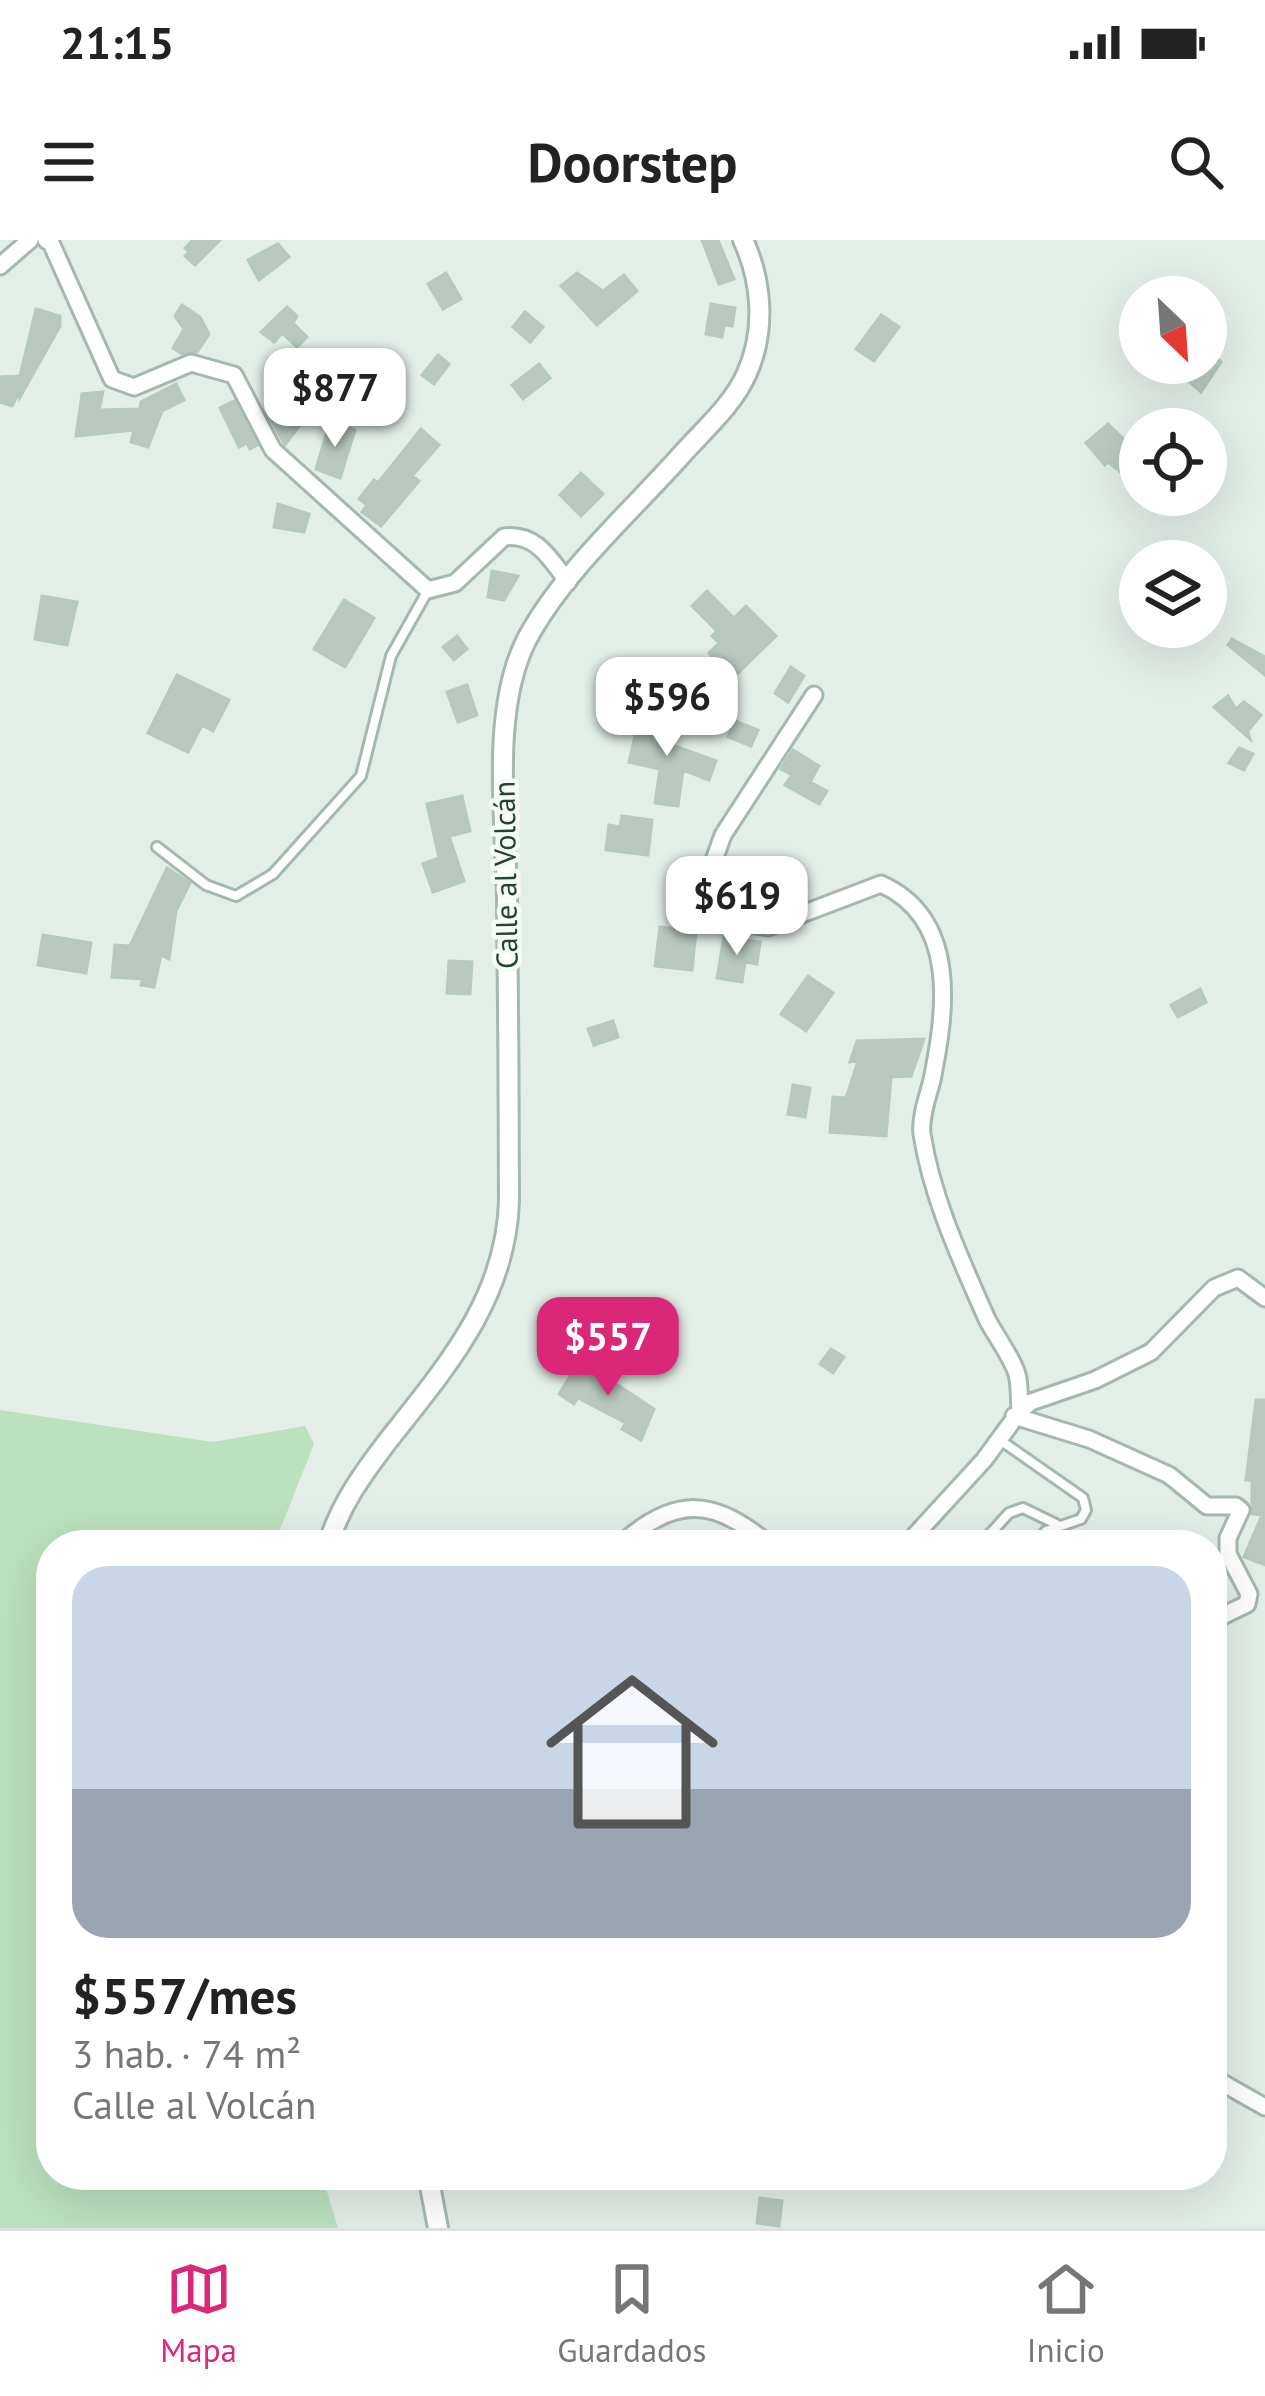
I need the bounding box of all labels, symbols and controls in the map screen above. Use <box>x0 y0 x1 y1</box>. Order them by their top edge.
text: 21:15 <box>60 13 174 71</box>
text: Doorstep <box>528 127 737 197</box>
icon: menu <box>36 129 102 195</box>
icon: search <box>1163 129 1229 195</box>
north arrow <box>1119 276 1227 384</box>
map controls <box>1119 276 1227 648</box>
pin: $877 <box>264 348 406 450</box>
text: $877 <box>291 361 379 412</box>
button: locate <box>1119 408 1227 516</box>
button: layers <box>1119 540 1227 648</box>
pin: $596 <box>596 657 738 759</box>
text: $596 <box>623 670 711 721</box>
street label: Calle al Volcán <box>483 781 526 969</box>
pin: $619 <box>666 856 808 958</box>
text: $619 <box>693 869 781 920</box>
pin: $557 <box>537 1297 679 1399</box>
text: $557 <box>564 1310 652 1361</box>
icon: home <box>524 1644 740 1860</box>
text: $557/mes <box>72 1962 297 2028</box>
text: 3 hab. · 74 m² <box>72 2028 301 2079</box>
text: Calle al Volcán <box>72 2079 316 2130</box>
tab: Mapa <box>160 2256 237 2371</box>
tab: Guardados <box>557 2256 706 2371</box>
tab: Inicio <box>1027 2256 1105 2371</box>

